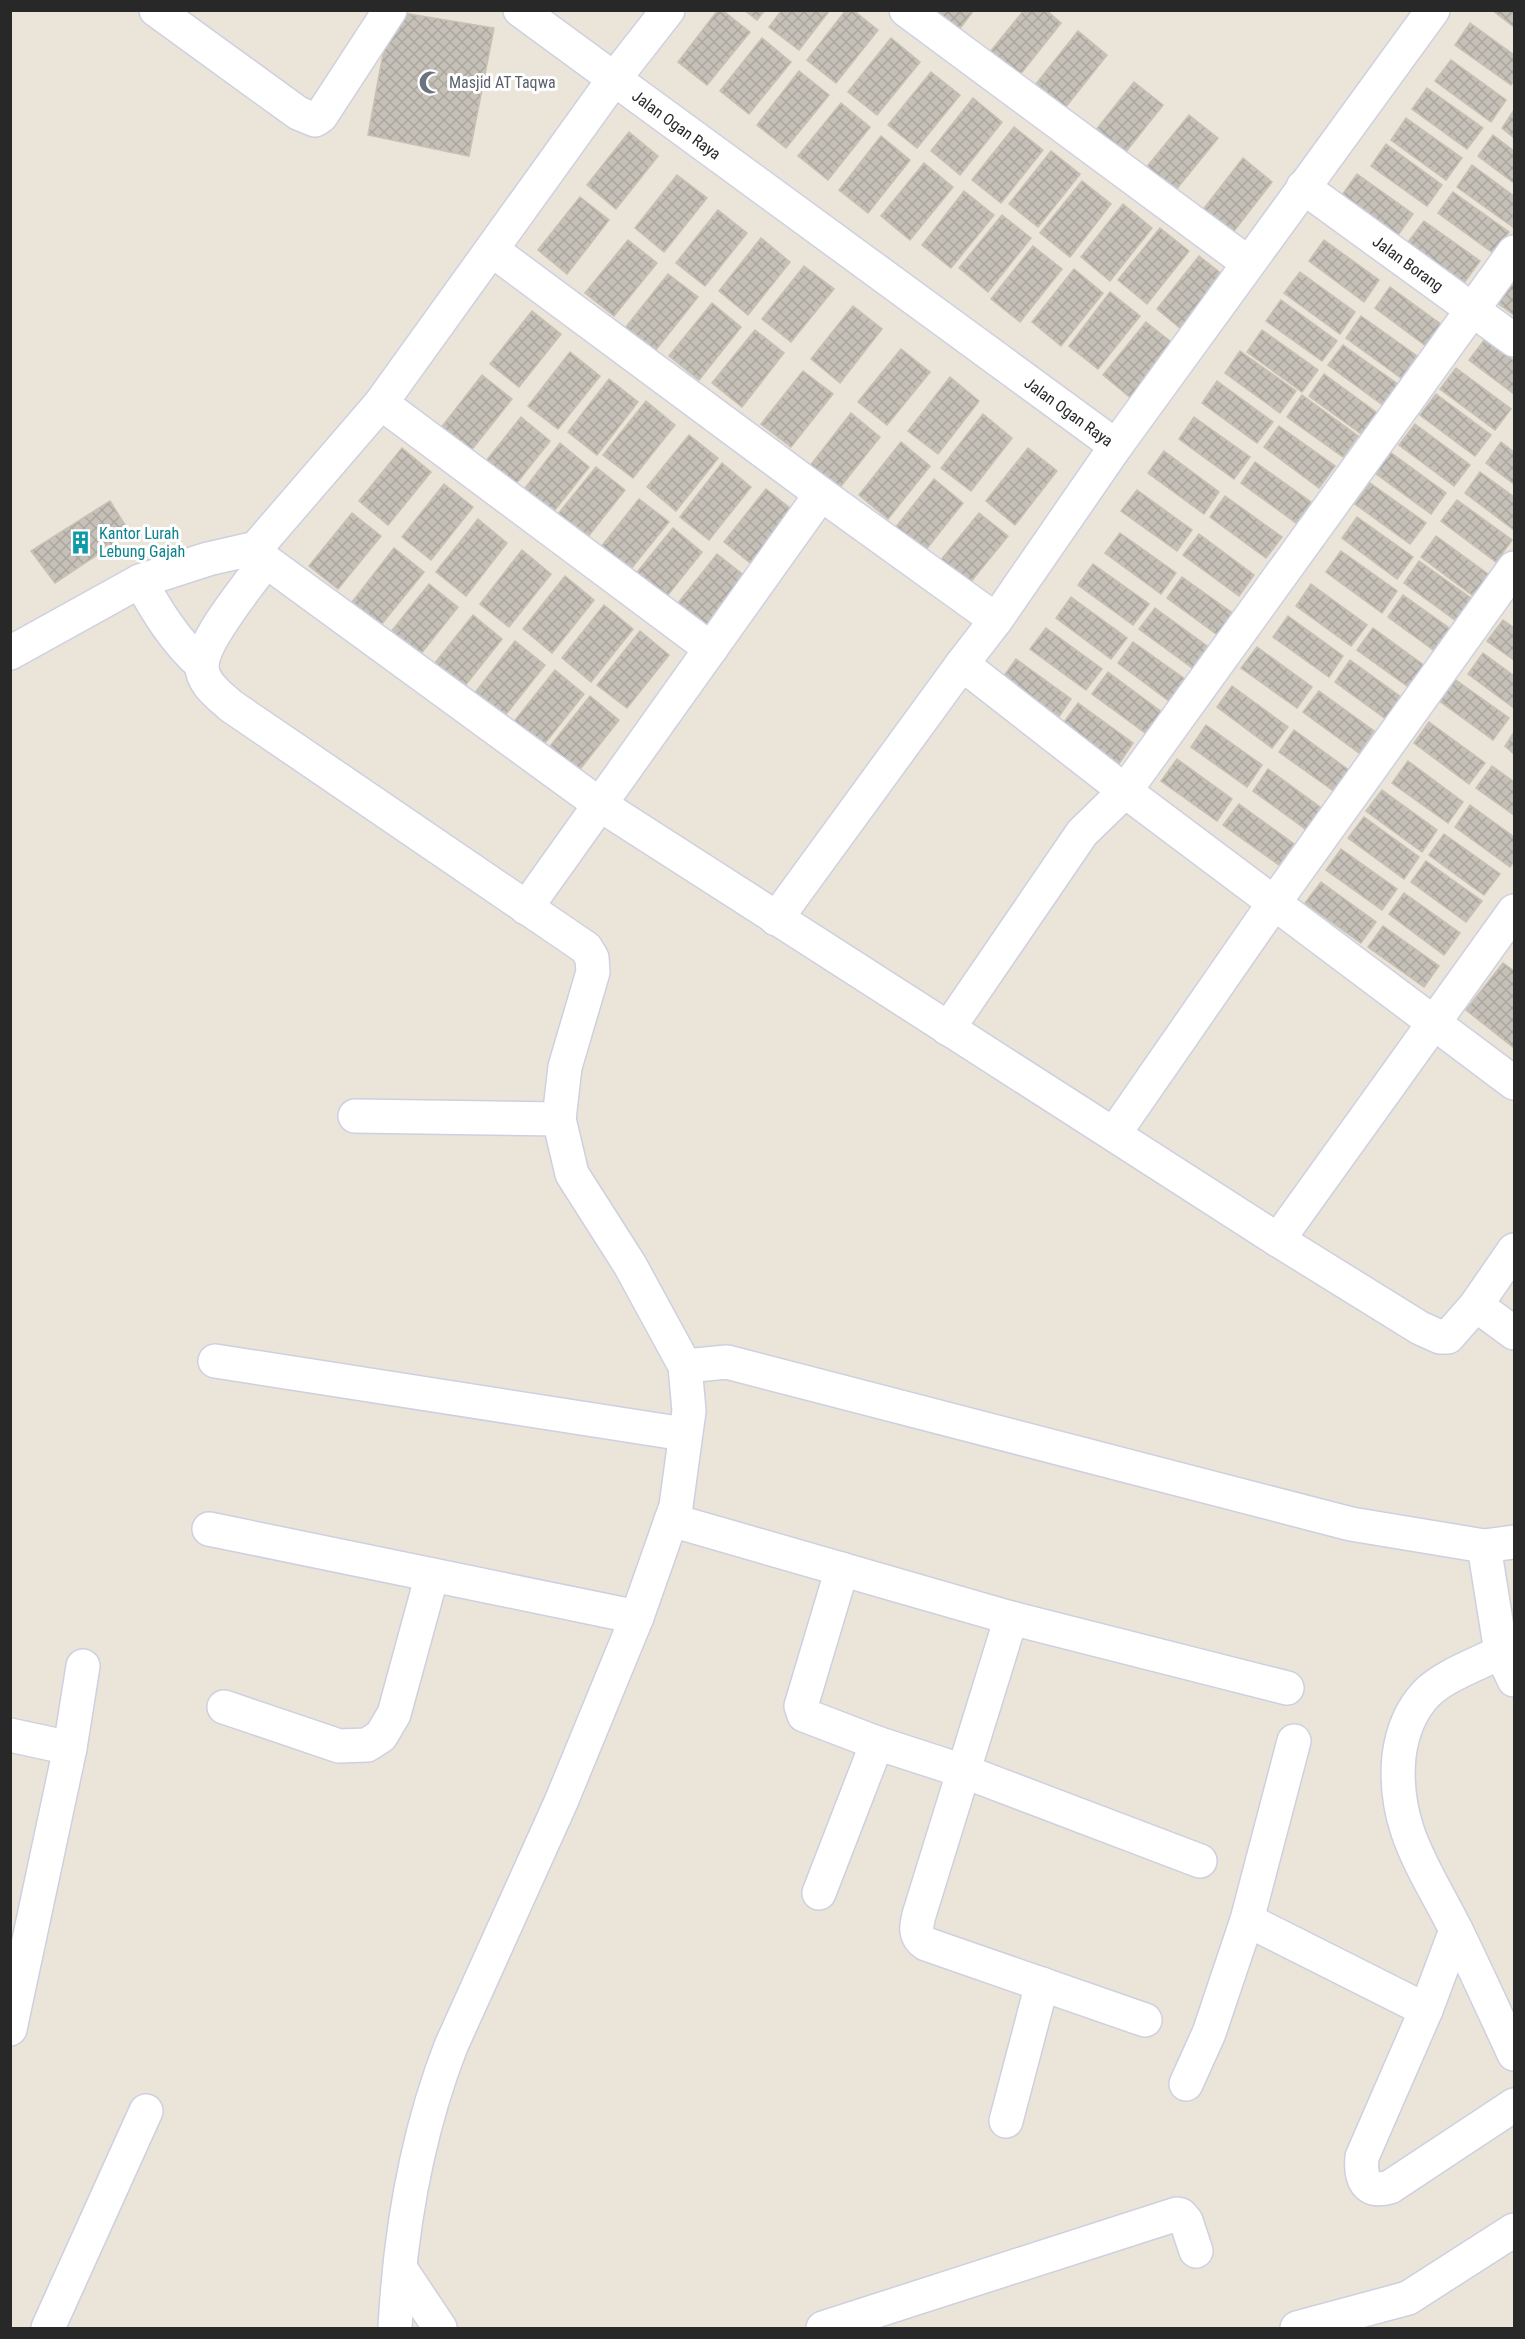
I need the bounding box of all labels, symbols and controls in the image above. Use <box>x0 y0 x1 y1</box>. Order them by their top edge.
mosque icon: Masjid AT Taqwa <box>418 69 444 95</box>
place label: Masjid AT Taqwa <box>449 73 556 92</box>
street label: Jalan Ogan Raya <box>628 86 724 164</box>
street label: Jalan Borang <box>1369 232 1447 296</box>
street label: Jalan Ogan Raya <box>1021 373 1117 451</box>
place label: Kantor Lurah Lebung Gajah <box>99 524 185 561</box>
building icon: Kantor Lurah Lebung Gajah <box>68 529 94 555</box>

